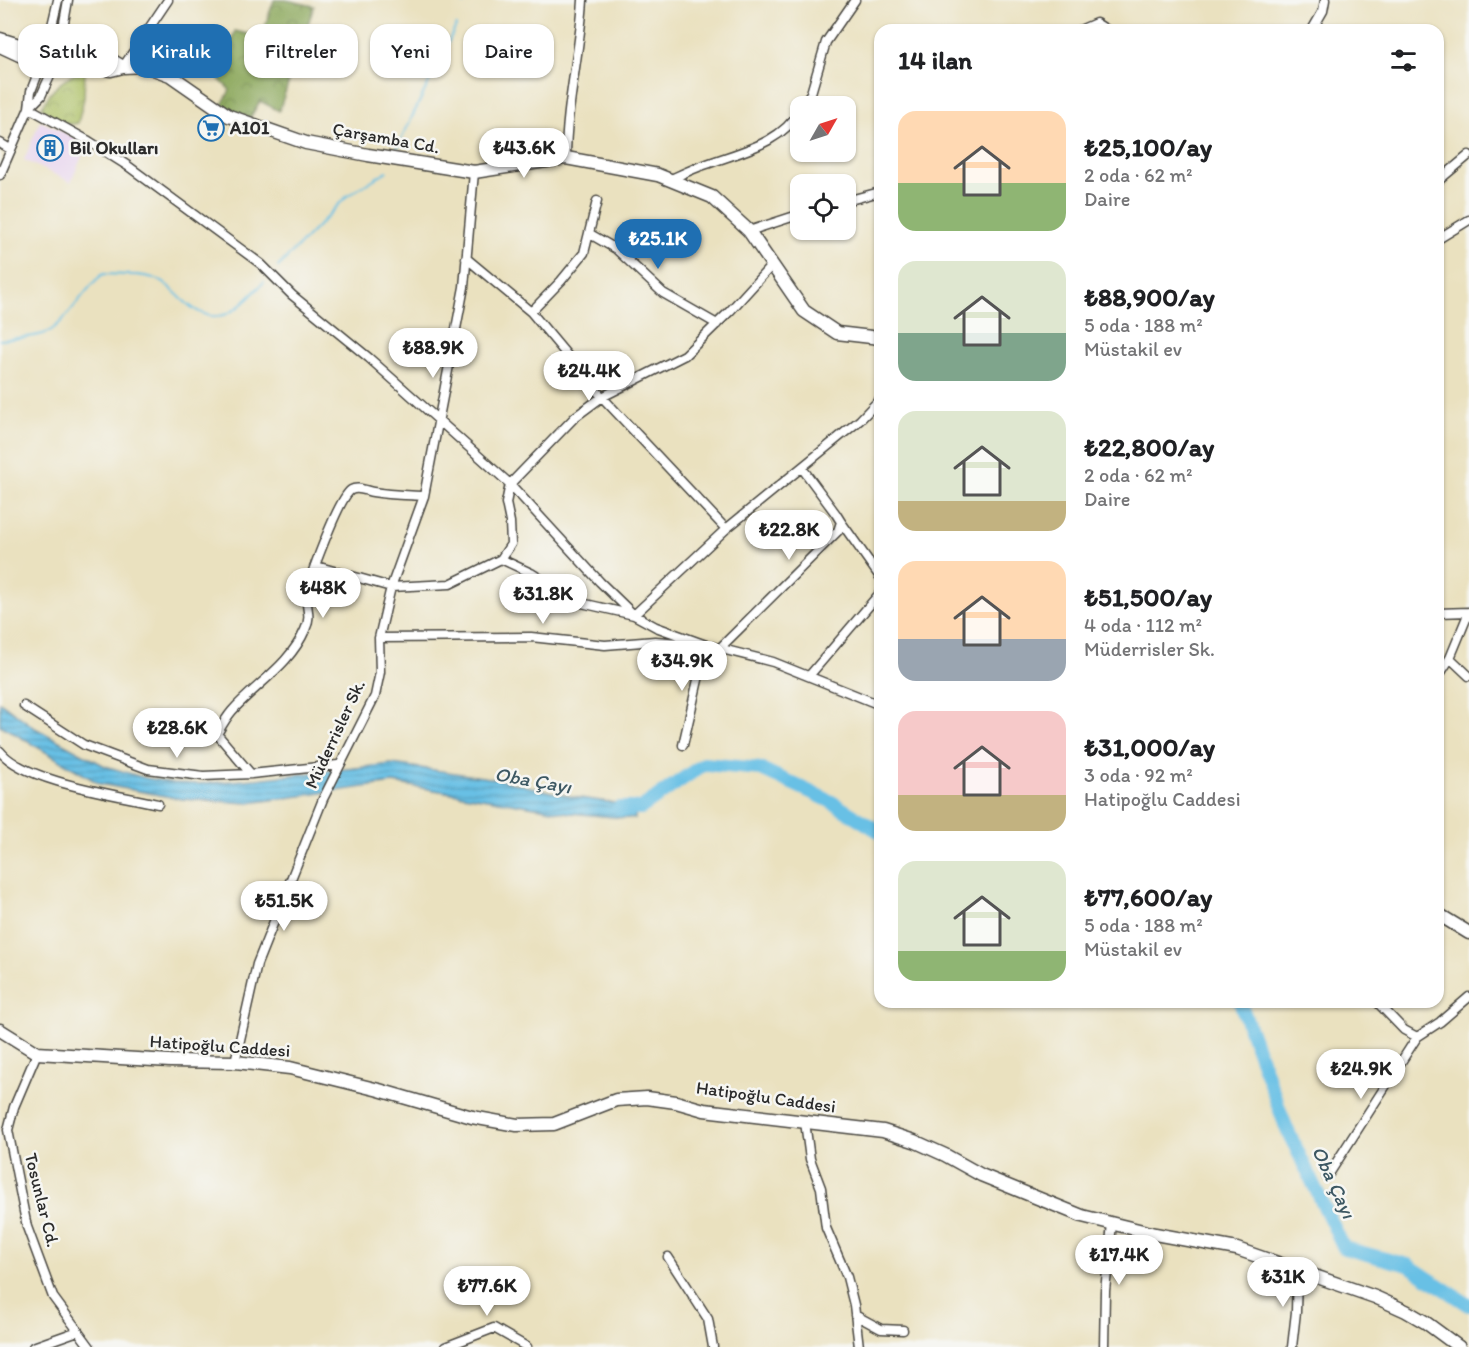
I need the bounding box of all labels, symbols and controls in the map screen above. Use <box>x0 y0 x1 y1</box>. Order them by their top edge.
chip: Satılık <box>18 24 118 78</box>
chip: Kiralık <box>130 24 232 78</box>
chip: Filtreler <box>244 24 358 78</box>
chip: Yeni <box>370 24 451 78</box>
chip: Daire <box>463 24 554 78</box>
text: 14 ilan <box>898 44 972 76</box>
icon: filters <box>1387 44 1420 77</box>
north arrow <box>790 96 856 162</box>
map controls <box>790 96 856 240</box>
supermarket icon: A101 <box>196 113 226 143</box>
place label: A101 <box>229 117 270 139</box>
street label: Çarşamba Cd. <box>331 118 441 158</box>
pin: ₺43.6K <box>475 128 573 179</box>
text: ₺25,100/ay <box>1084 131 1212 163</box>
building icon: Bil Okulları <box>35 133 65 163</box>
text: ₺43.6K <box>493 135 555 159</box>
icon: home <box>946 135 1018 207</box>
place label: Bil Okulları <box>70 137 158 159</box>
text: 2 oda · 62 m² <box>1084 163 1193 187</box>
button: locate <box>790 174 856 240</box>
text: Daire <box>1084 187 1130 211</box>
pin: ₺25.1K <box>609 219 707 270</box>
text: ₺25.1K <box>629 226 687 250</box>
text: ₺88,900/ay <box>1084 281 1215 313</box>
icon: home <box>946 285 1018 357</box>
text: 5 oda · 188 m² <box>1084 313 1203 337</box>
pin: ₺88.9K <box>384 328 482 379</box>
text: ₺88.9K <box>403 335 463 359</box>
text: Müstakil ev <box>1084 337 1182 361</box>
pin: ₺24.4K <box>540 351 638 402</box>
text: ₺24.4K <box>557 358 621 382</box>
text: ₺22,800/ay <box>1084 431 1214 463</box>
icon: home <box>946 435 1018 507</box>
text: 2 oda · 62 m² <box>1084 463 1193 487</box>
text: Daire <box>1084 487 1130 511</box>
pin: ₺22.8K <box>740 510 838 561</box>
text: ₺22.8K <box>759 517 819 541</box>
pin: ₺48K <box>287 568 359 619</box>
pin: ₺31.8K <box>494 574 592 625</box>
text: ₺48K <box>300 575 346 599</box>
text: ₺31.8K <box>513 581 573 605</box>
text: ₺51,500/ay <box>1084 581 1212 613</box>
icon: home <box>946 585 1018 657</box>
text: 4 oda · 112 m² <box>1084 613 1202 637</box>
text: Müderrisler Sk. <box>1084 637 1215 661</box>
pin: ₺34.9K <box>633 641 731 692</box>
text: ₺34.9K <box>651 648 713 672</box>
street label: Müderrisler Sk. <box>300 676 370 792</box>
pin: ₺28.6K <box>128 708 226 759</box>
text: ₺28.6K <box>147 715 207 739</box>
text: ₺31,000/ay <box>1084 731 1215 763</box>
icon: home <box>946 735 1018 807</box>
water label: Oba Çayı <box>493 761 574 799</box>
text: 3 oda · 92 m² <box>1084 763 1193 787</box>
text: Hatipoğlu Caddesi <box>1084 787 1241 811</box>
pin: ₺51.5K <box>235 881 333 932</box>
text: ₺77,600/ay <box>1084 881 1212 913</box>
icon: home <box>946 885 1018 957</box>
text: ₺51.5K <box>255 888 313 912</box>
text: 5 oda · 188 m² <box>1084 913 1203 937</box>
text: Müstakil ev <box>1084 937 1182 961</box>
street label: Hatipoğlu Caddesi <box>149 1030 291 1062</box>
pin: ₺24.9K <box>1312 1049 1410 1100</box>
text: ₺24.9K <box>1330 1056 1392 1080</box>
street label: Hatipoğlu Caddesi <box>695 1076 837 1118</box>
water label: Oba Çayı <box>1307 1142 1362 1223</box>
street label: Tosunlar Cd. <box>20 1151 64 1249</box>
pin: ₺17.4K <box>1070 1235 1168 1286</box>
text: ₺17.4K <box>1089 1242 1149 1266</box>
pin: ₺31K <box>1247 1257 1319 1308</box>
text: ₺31K <box>1261 1264 1305 1288</box>
pin: ₺77.6K <box>438 1266 536 1317</box>
text: ₺77.6K <box>458 1273 516 1297</box>

